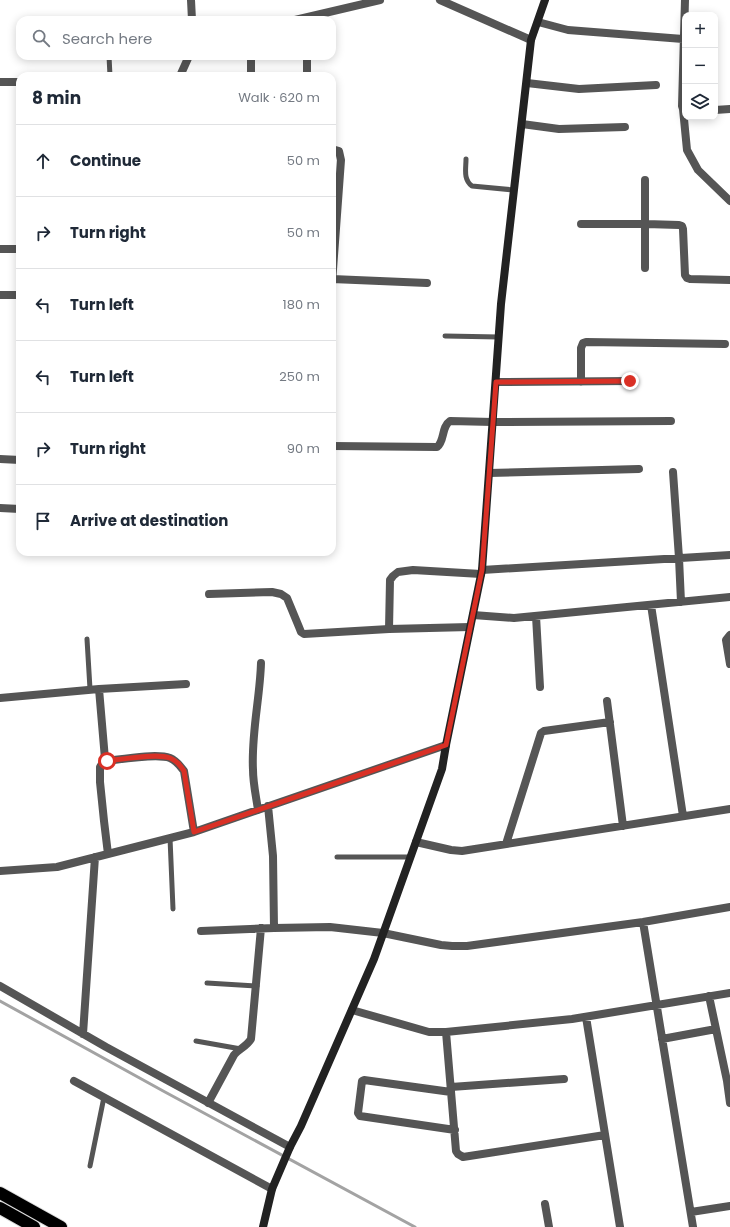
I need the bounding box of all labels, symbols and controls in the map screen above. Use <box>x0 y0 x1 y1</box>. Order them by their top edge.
map controls <box>682 12 718 120</box>
button: + <box>682 12 718 48</box>
search box <box>16 16 336 60</box>
icon: search <box>30 27 52 49</box>
text: Search here <box>62 28 152 49</box>
button: − <box>682 48 718 84</box>
button: layers <box>682 84 718 120</box>
text: 8 min <box>32 86 81 110</box>
text: Walk · 620 m <box>238 88 320 107</box>
icon: ahead <box>32 150 54 172</box>
text: Continue <box>70 150 141 171</box>
text: 50 m <box>287 151 320 170</box>
icon: right <box>32 222 54 244</box>
text: Turn right <box>70 222 146 243</box>
text: 50 m <box>287 223 320 242</box>
icon: left <box>32 294 54 316</box>
text: Turn left <box>70 294 134 315</box>
text: 180 m <box>283 295 320 314</box>
icon: left <box>32 366 54 388</box>
text: Turn left <box>70 366 134 387</box>
text: 250 m <box>279 367 320 386</box>
route end <box>621 372 639 390</box>
icon: right <box>32 438 54 460</box>
text: Turn right <box>70 438 146 459</box>
text: 90 m <box>287 439 320 458</box>
icon: arrive <box>32 510 54 532</box>
text: Arrive at destination <box>70 510 228 531</box>
route start <box>98 752 116 770</box>

